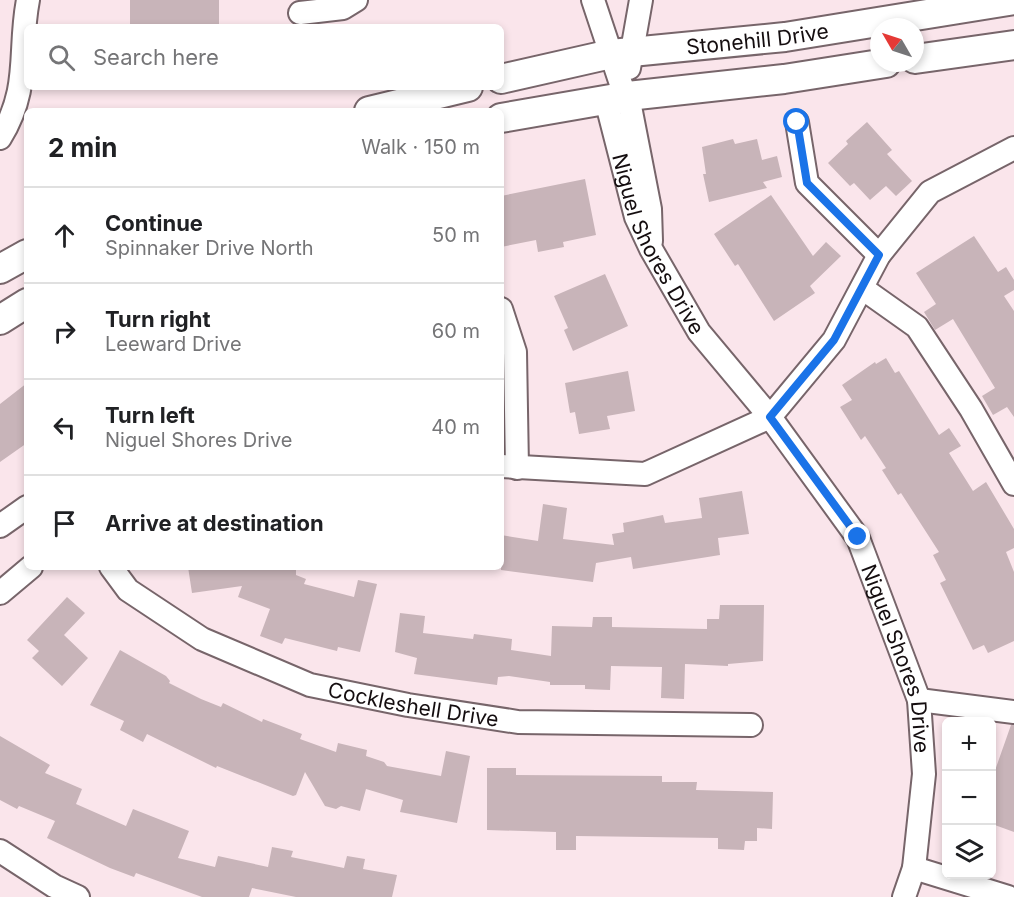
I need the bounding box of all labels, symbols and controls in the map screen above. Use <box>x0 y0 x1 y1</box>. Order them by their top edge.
street label: Stonehill Drive <box>685 18 830 59</box>
north arrow <box>870 18 924 72</box>
search box <box>24 24 504 90</box>
icon: search <box>45 41 78 74</box>
text: Search here <box>93 44 219 70</box>
route start <box>783 108 809 134</box>
text: 2 min <box>48 132 118 163</box>
text: Walk · 150 m <box>361 135 480 159</box>
street label: Niguel Shores Drive <box>608 151 710 339</box>
text: Continue <box>105 210 203 236</box>
icon: ahead <box>48 219 81 252</box>
text: 50 m <box>432 223 480 247</box>
text: Spinnaker Drive North <box>105 236 314 260</box>
text: Turn right <box>105 306 211 332</box>
icon: right <box>48 315 81 348</box>
text: 60 m <box>432 319 480 343</box>
text: Leeward Drive <box>105 332 242 356</box>
text: Turn left <box>105 402 195 428</box>
icon: left <box>48 411 81 444</box>
text: 40 m <box>431 415 480 439</box>
text: Niguel Shores Drive <box>105 428 292 452</box>
icon: arrive <box>48 507 81 540</box>
text: Arrive at destination <box>105 510 324 536</box>
route end <box>844 523 870 549</box>
street label: Niguel Shores Drive <box>857 561 935 754</box>
street label: Cockleshell Drive <box>326 677 500 731</box>
map controls <box>942 717 996 879</box>
button: + <box>942 717 996 771</box>
button: − <box>942 771 996 825</box>
button: layers <box>942 825 996 879</box>

